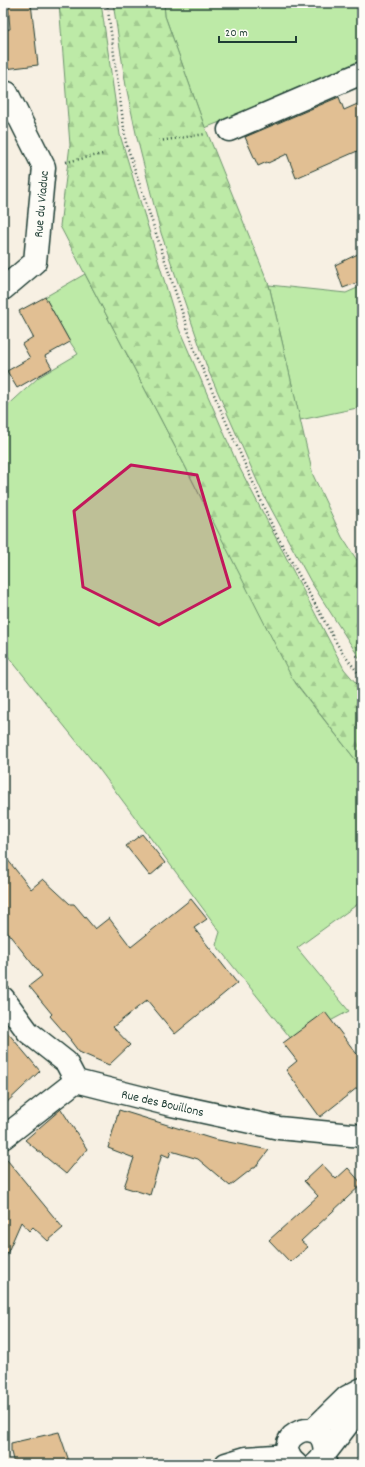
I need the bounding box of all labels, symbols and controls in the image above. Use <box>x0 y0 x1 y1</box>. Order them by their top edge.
scale bar <box>219 18 296 44</box>
text: 20 m <box>225 25 248 42</box>
street label: Rue du Viaduc <box>30 170 55 238</box>
street label: Rue des Bouillons <box>119 1086 206 1123</box>

